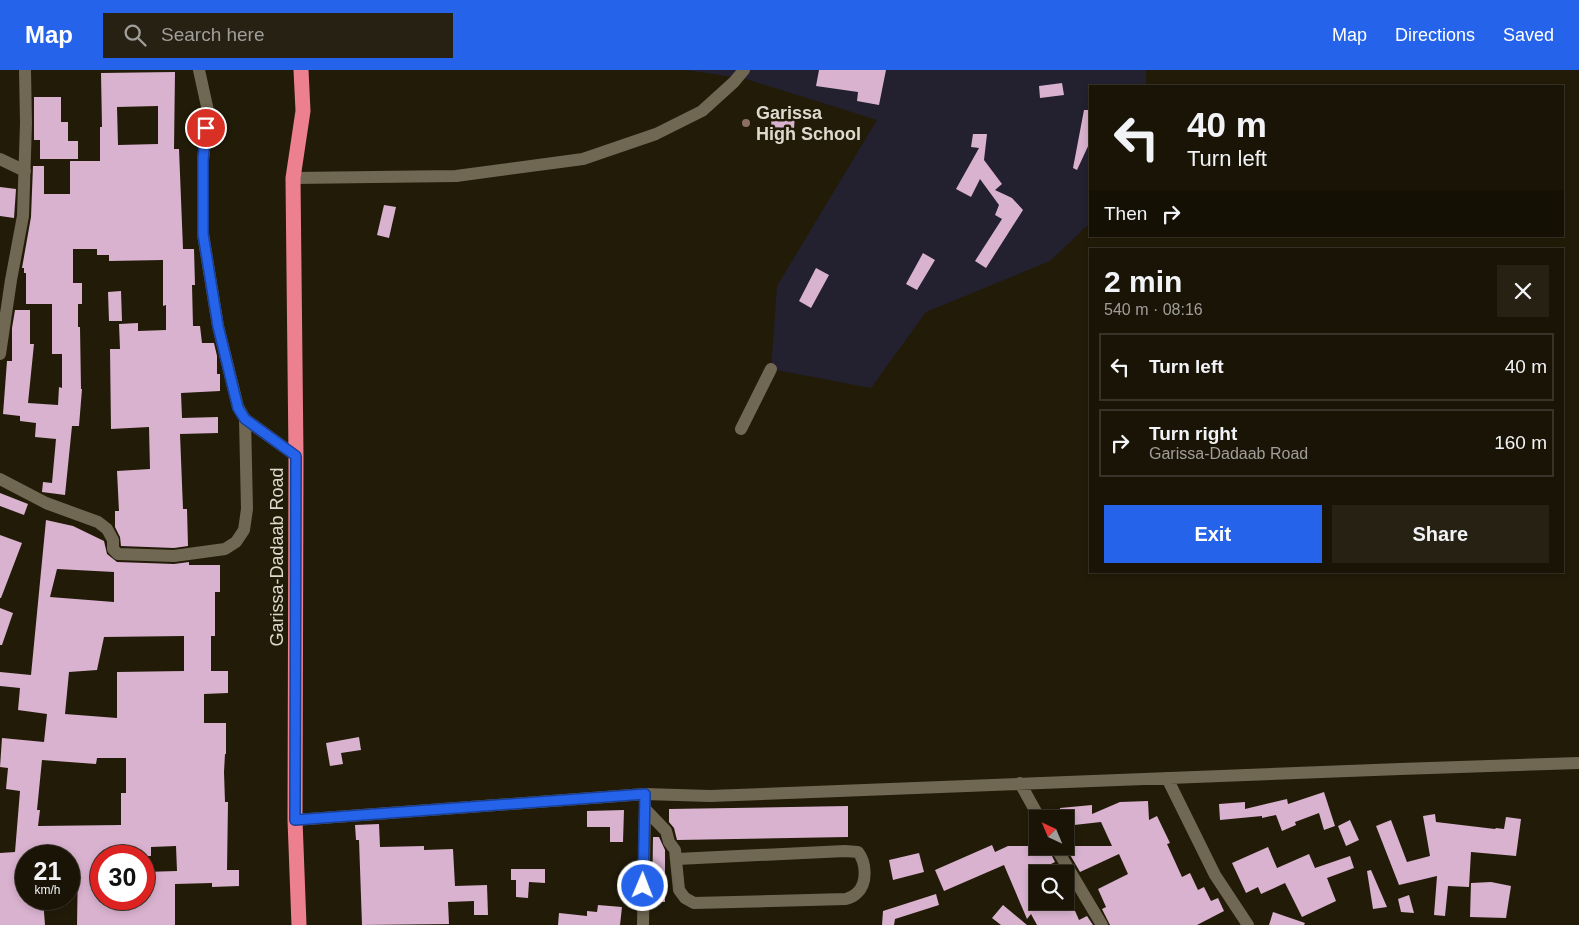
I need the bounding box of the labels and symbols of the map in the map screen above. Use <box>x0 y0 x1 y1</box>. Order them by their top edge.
place label: Garissa High School <box>756 103 861 144</box>
pin <box>185 107 227 149</box>
marker: Garissa High School <box>740 117 752 129</box>
street label: Garissa-Dadaab Road <box>267 467 287 647</box>
north arrow <box>1029 810 1074 855</box>
speed limit sign: 30 <box>90 845 155 910</box>
position arrow <box>616 859 668 911</box>

